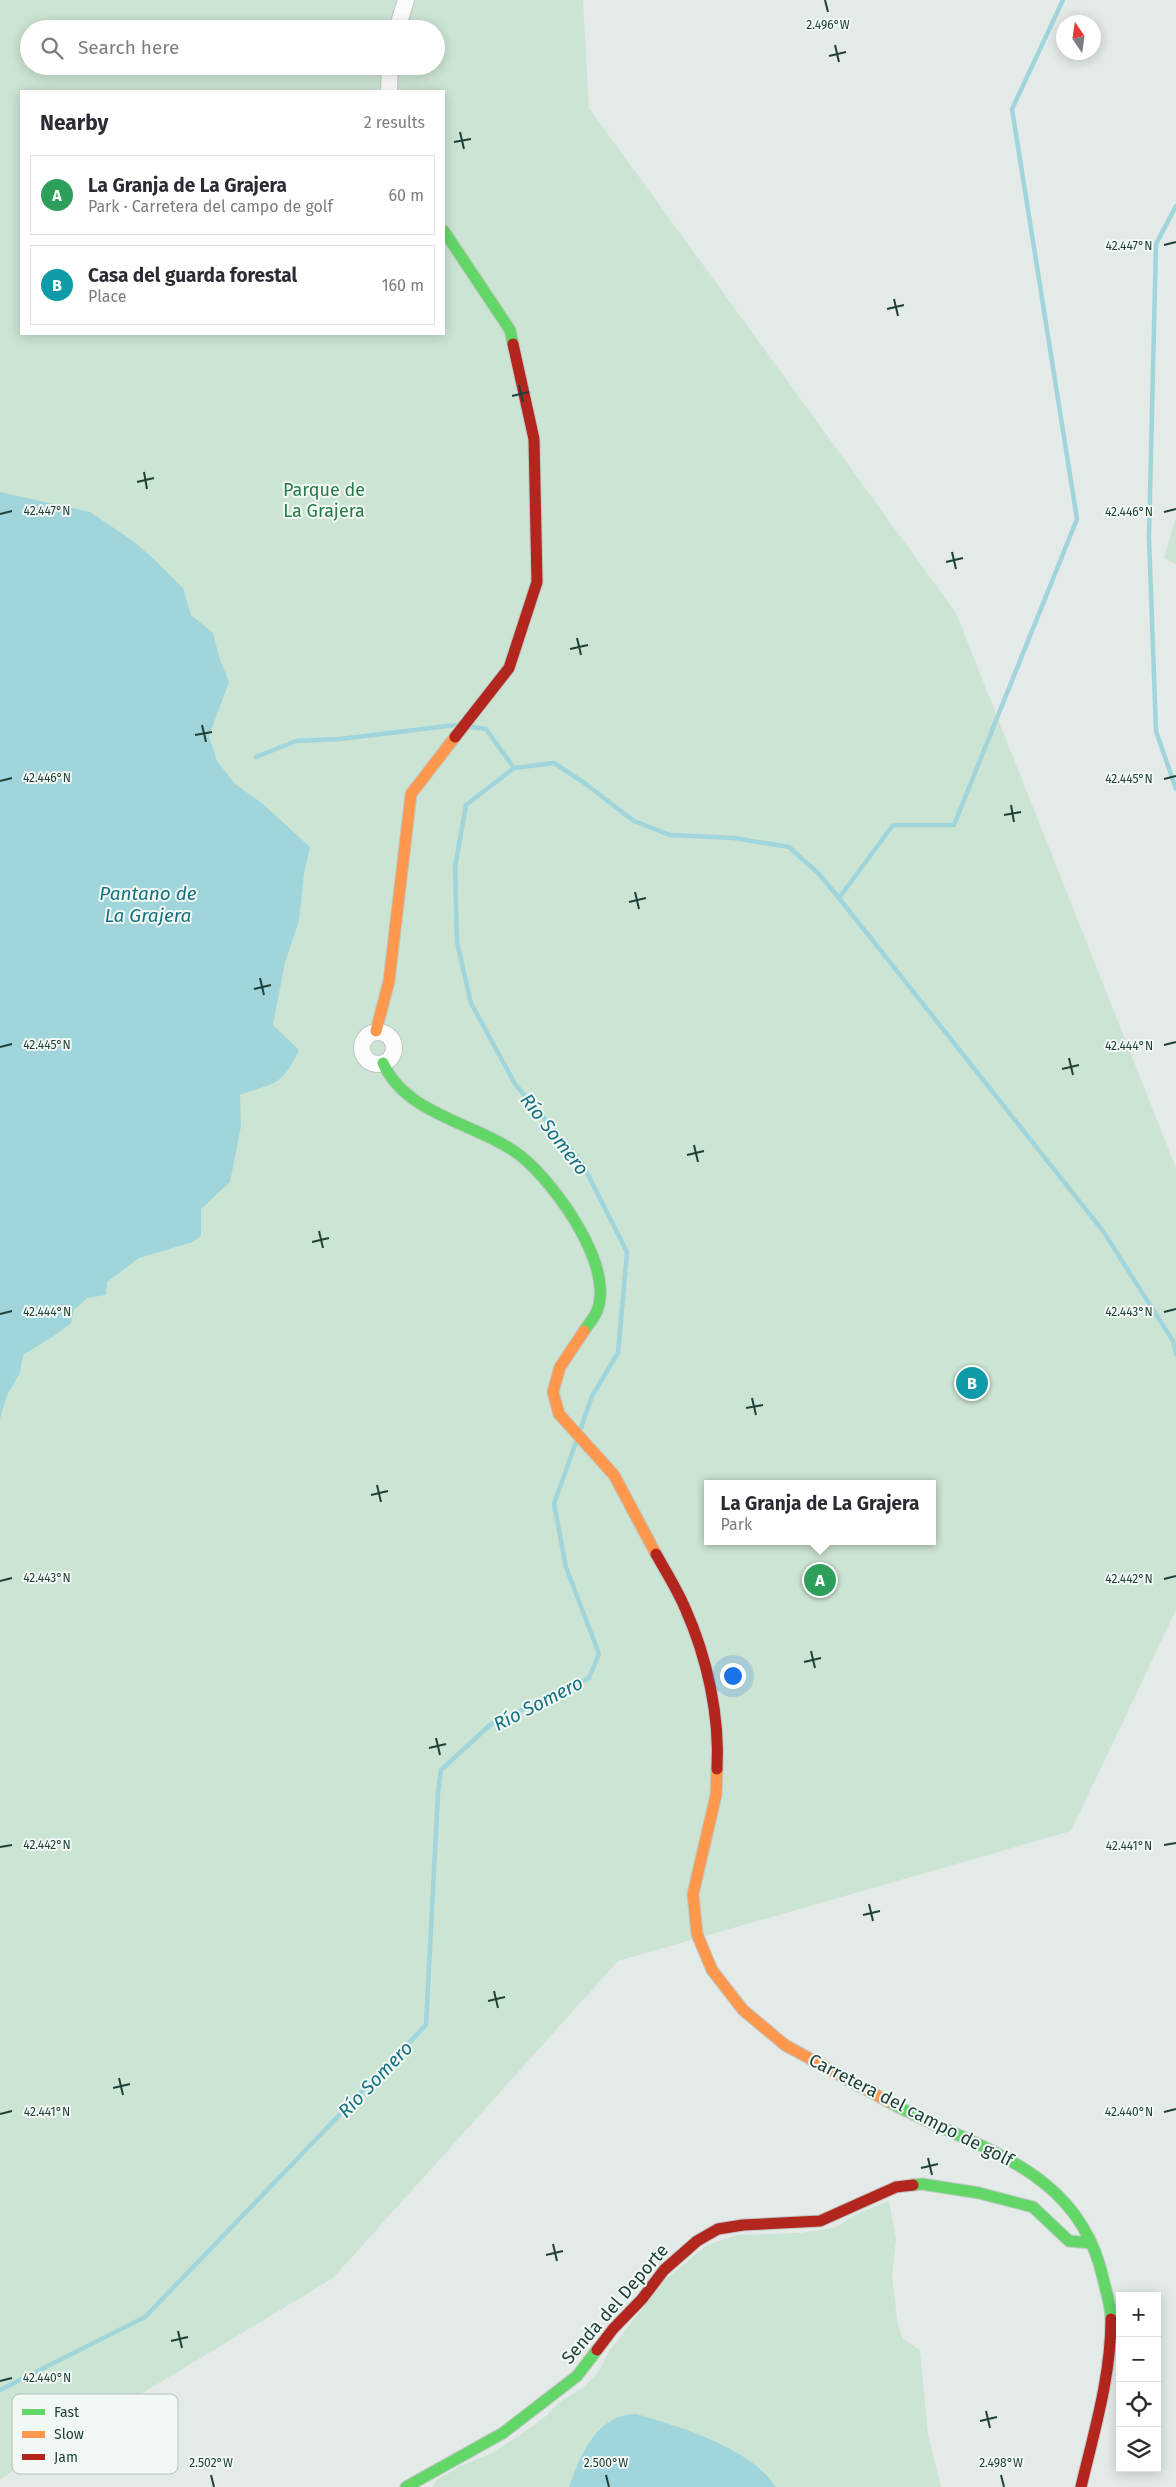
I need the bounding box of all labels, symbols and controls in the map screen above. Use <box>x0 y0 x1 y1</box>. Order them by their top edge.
north arrow <box>1056 15 1101 60</box>
text: 2.496°W <box>806 18 850 32</box>
search box <box>20 20 445 75</box>
icon: search <box>38 34 66 62</box>
text: Search here <box>78 36 179 59</box>
text: Nearby <box>40 110 108 136</box>
text: 2 results <box>364 113 425 132</box>
text: La Granja de La Grajera <box>88 174 287 197</box>
text: A <box>52 186 62 205</box>
text: 60 m <box>389 186 424 205</box>
text: Park · Carretera del campo de golf <box>88 197 333 216</box>
text: 42.447°N <box>1106 239 1152 253</box>
text: Casa del guarda forestal <box>88 264 297 287</box>
text: B <box>52 276 62 295</box>
text: 160 m <box>382 276 424 295</box>
text: Place <box>88 287 127 306</box>
park label: Parque de La Grajera <box>283 479 365 522</box>
text: 42.447°N <box>24 504 70 518</box>
text: 42.446°N <box>1105 505 1153 519</box>
text: 42.446°N <box>23 771 71 785</box>
text: 42.445°N <box>1105 772 1153 786</box>
water label: Pantano de La Grajera <box>99 882 197 927</box>
text: 42.445°N <box>23 1038 71 1052</box>
text: 42.444°N <box>1105 1039 1153 1053</box>
water label: Río Somero <box>516 1089 594 1180</box>
text: 42.444°N <box>23 1305 71 1319</box>
text: 42.443°N <box>1105 1305 1153 1319</box>
pin: B <box>956 1364 988 1402</box>
popup <box>704 1480 936 1545</box>
text: La Granja de La Grajera <box>721 1492 919 1515</box>
text: Park <box>721 1515 752 1534</box>
pin: A <box>804 1561 836 1599</box>
text: 42.443°N <box>23 1571 71 1585</box>
text: 42.442°N <box>1105 1572 1153 1586</box>
your location <box>720 1663 746 1689</box>
water label: Río Somero <box>490 1671 587 1736</box>
text: 42.442°N <box>23 1838 71 1852</box>
text: 42.441°N <box>1106 1839 1152 1853</box>
water label: Río Somero <box>333 2036 417 2122</box>
street label: Carretera del campo de golf <box>805 2049 1019 2172</box>
text: 42.441°N <box>24 2105 70 2119</box>
text: 42.440°N <box>1105 2105 1153 2119</box>
street label: Senda del Deporte <box>557 2240 673 2368</box>
map controls <box>1116 2292 1161 2472</box>
button: + <box>1116 2292 1161 2337</box>
button: − <box>1116 2337 1161 2382</box>
text: 42.440°N <box>23 2371 71 2385</box>
button: locate <box>1116 2382 1161 2427</box>
legend <box>12 2394 178 2474</box>
text: Fast <box>54 2404 80 2421</box>
text: Slow <box>54 2426 84 2443</box>
button: layers <box>1116 2427 1161 2472</box>
text: Jam <box>54 2449 78 2466</box>
text: 2.502°W <box>189 2456 233 2470</box>
text: 2.500°W <box>584 2456 628 2470</box>
text: 2.498°W <box>979 2456 1023 2470</box>

